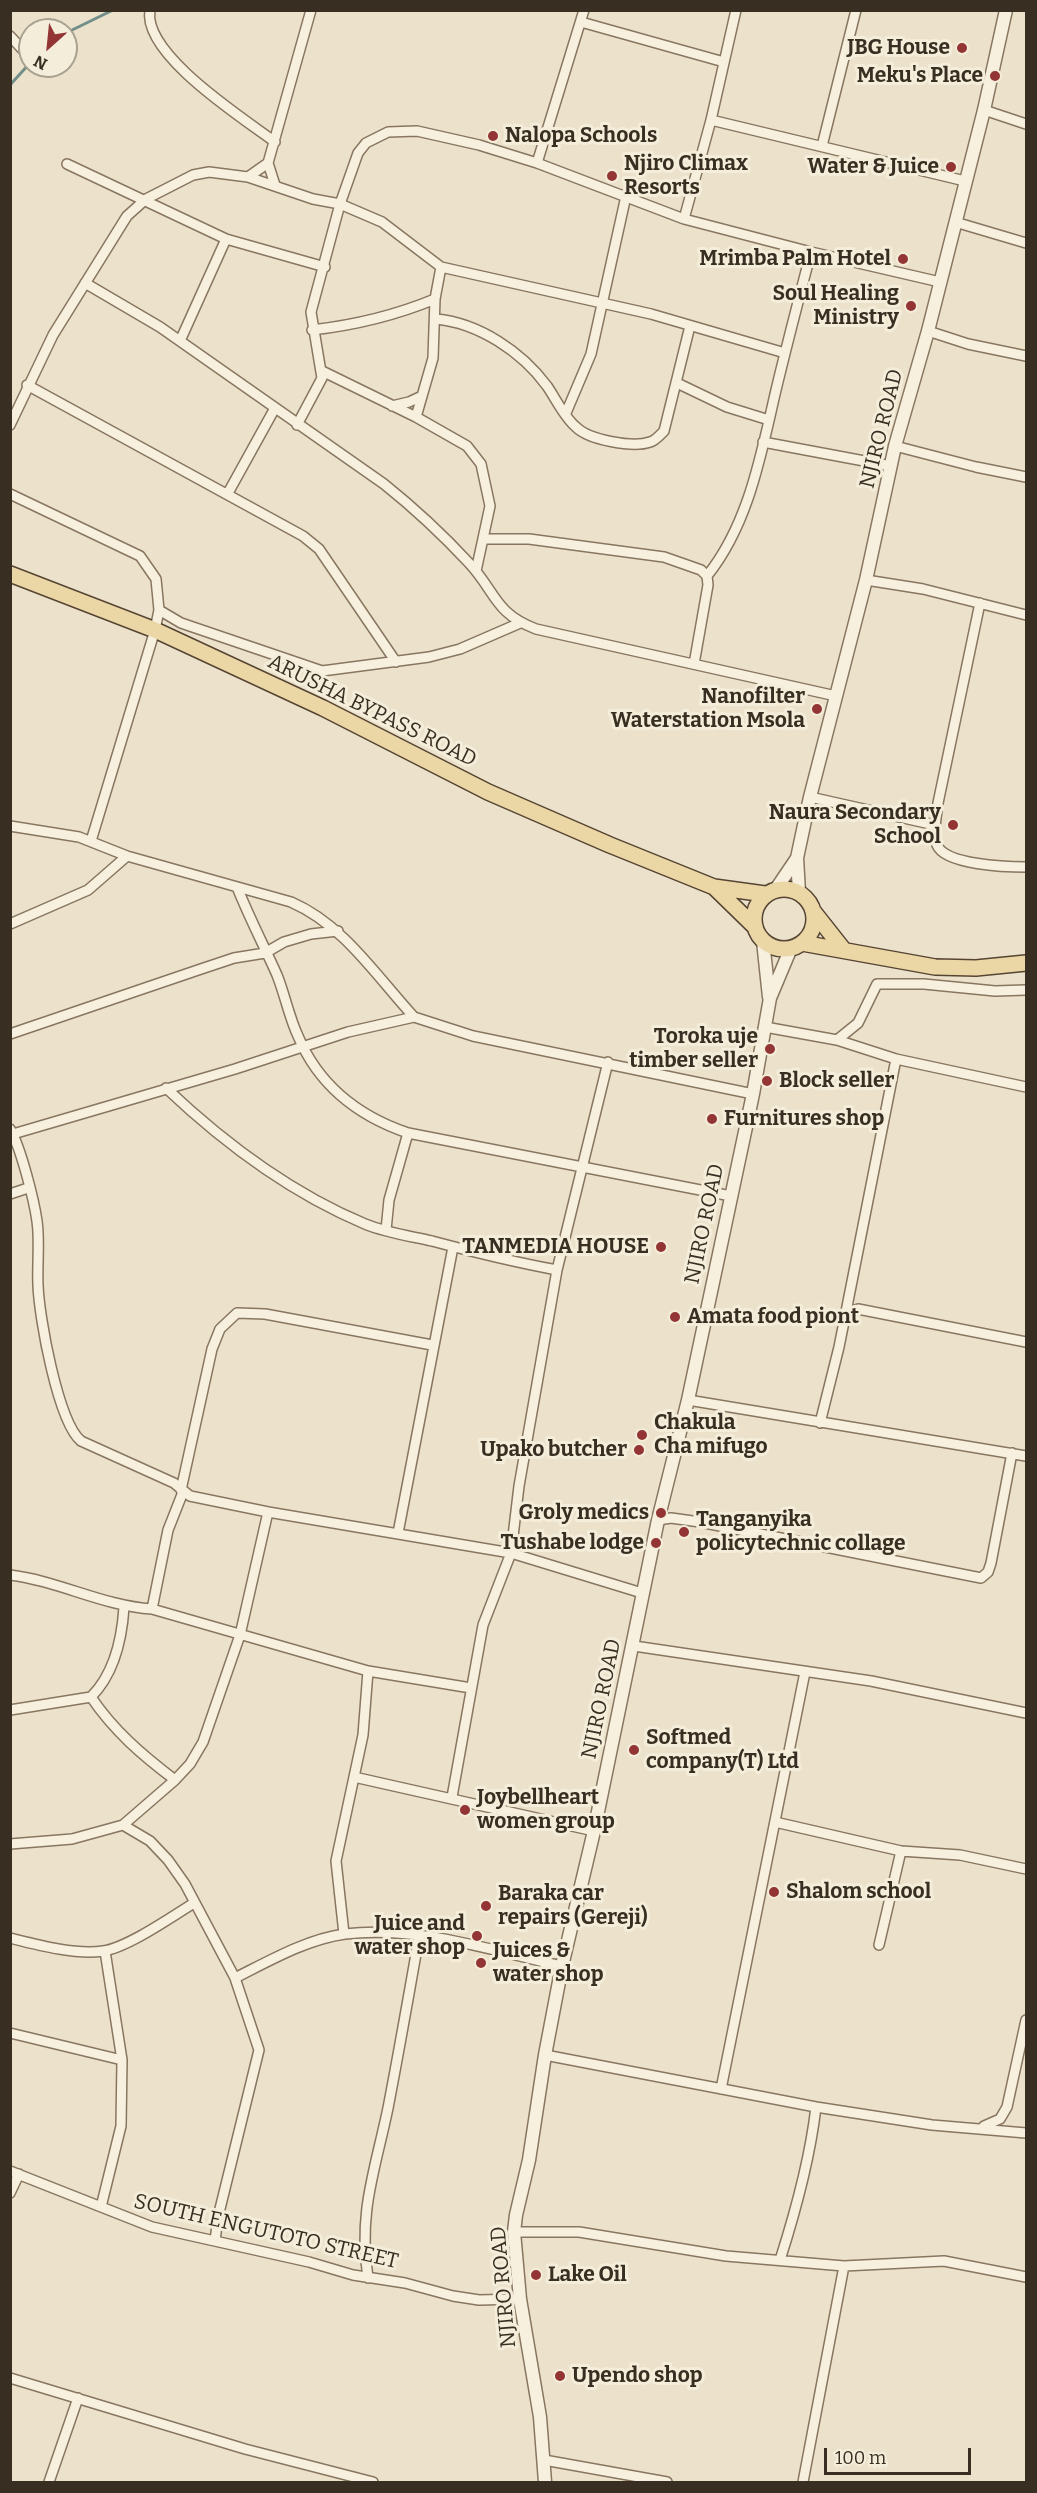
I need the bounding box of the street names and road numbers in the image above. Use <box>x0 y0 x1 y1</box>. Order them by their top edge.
street label: NJIRO ROAD <box>855 367 909 491</box>
street label: ARUSHA BYPASS ROAD <box>263 649 481 773</box>
street label: NJIRO ROAD <box>680 1162 730 1286</box>
street label: NJIRO ROAD <box>577 1637 627 1761</box>
street label: SOUTH ENGUTOTO STREET <box>131 2189 401 2275</box>
street label: NJIRO ROAD <box>486 2225 522 2349</box>

